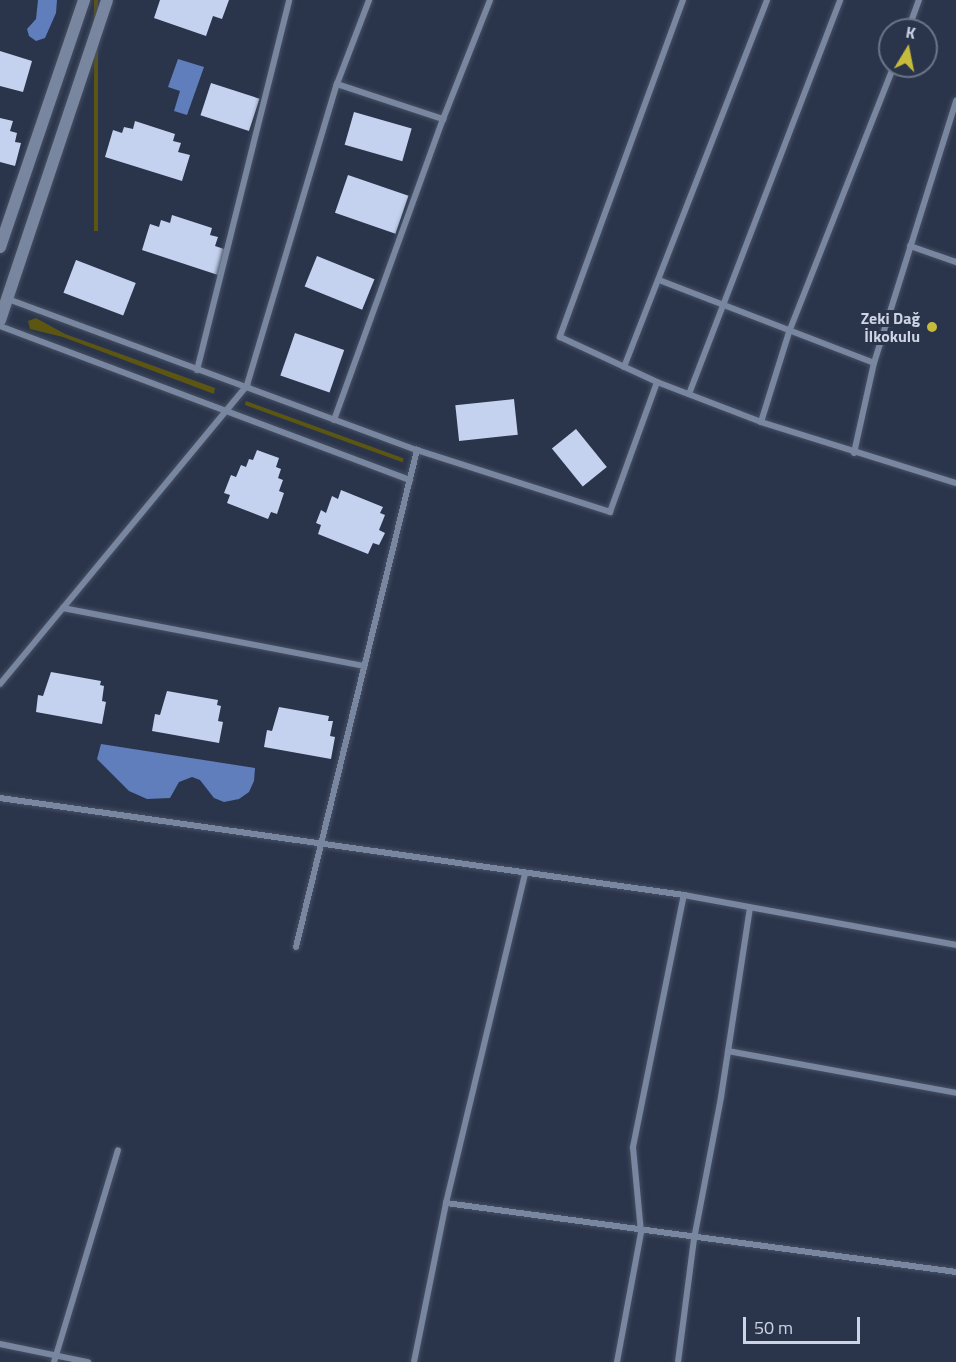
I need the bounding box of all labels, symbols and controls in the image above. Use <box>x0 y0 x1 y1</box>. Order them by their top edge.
north arrow <box>878 18 938 78</box>
text: K <box>904 20 918 45</box>
place label: Zeki Dağ İlkokulu <box>861 308 920 346</box>
marker: Zeki Dağ İlkokulu <box>925 320 939 334</box>
scale bar <box>746 1305 863 1343</box>
text: 50 m <box>754 1314 793 1341</box>

